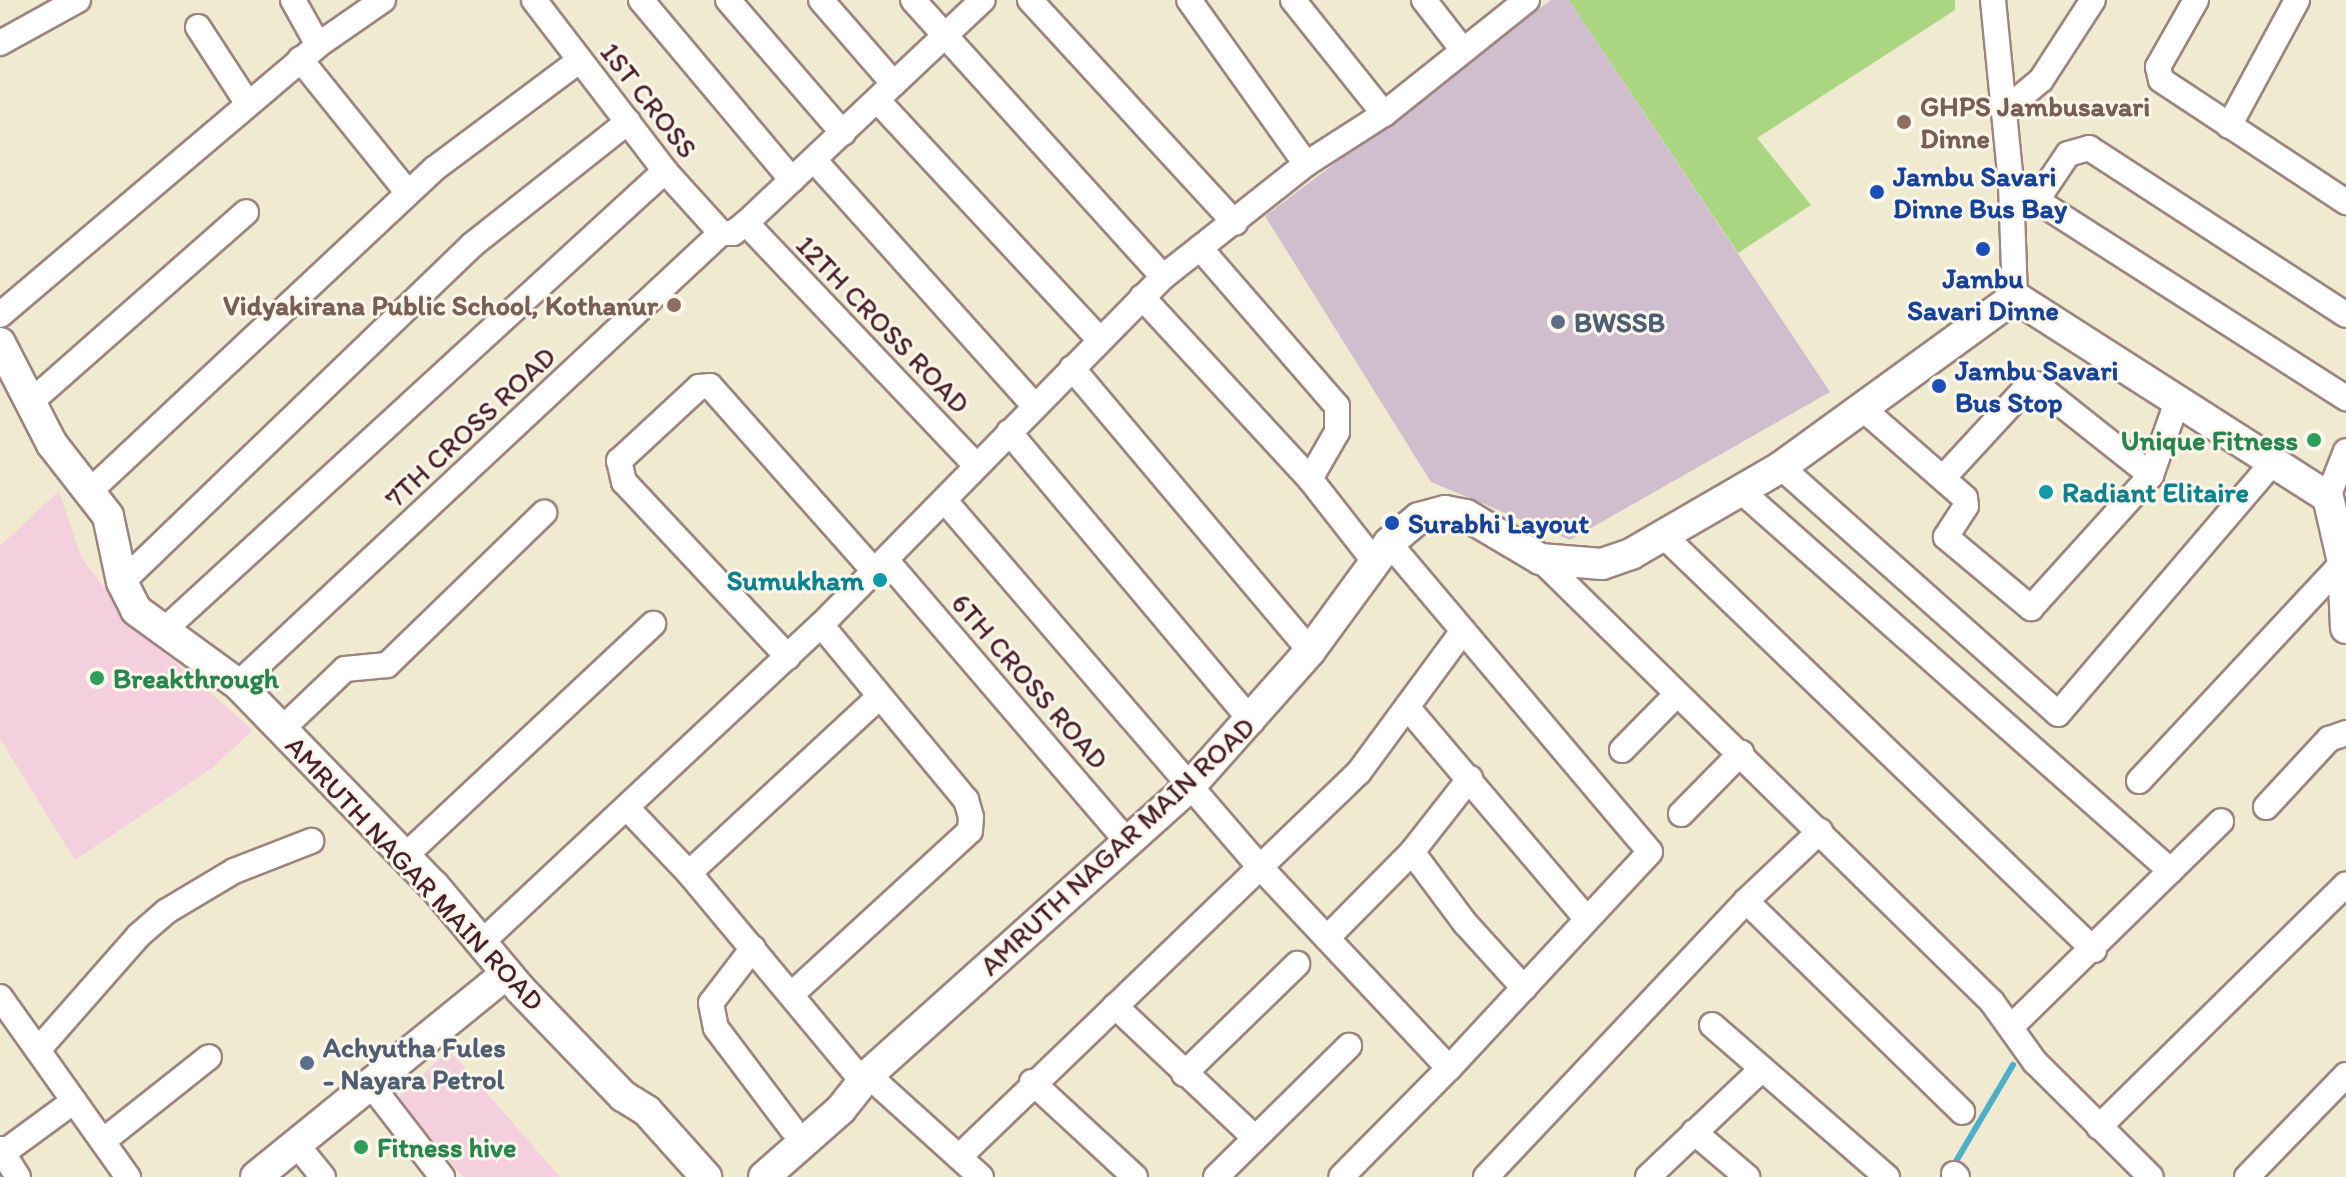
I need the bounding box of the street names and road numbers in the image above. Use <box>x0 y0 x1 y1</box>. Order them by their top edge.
street label: 1ST CROSS <box>593 35 705 165</box>
street label: 12TH CROSS ROAD <box>789 228 977 420</box>
street label: 7TH CROSS ROAD <box>378 339 562 515</box>
street label: 6TH CROSS ROAD <box>944 586 1116 776</box>
street label: AMRUTH NAGAR MAIN ROAD <box>974 711 1260 981</box>
street label: AMRUTH NAGAR MAIN ROAD <box>280 730 550 1016</box>

